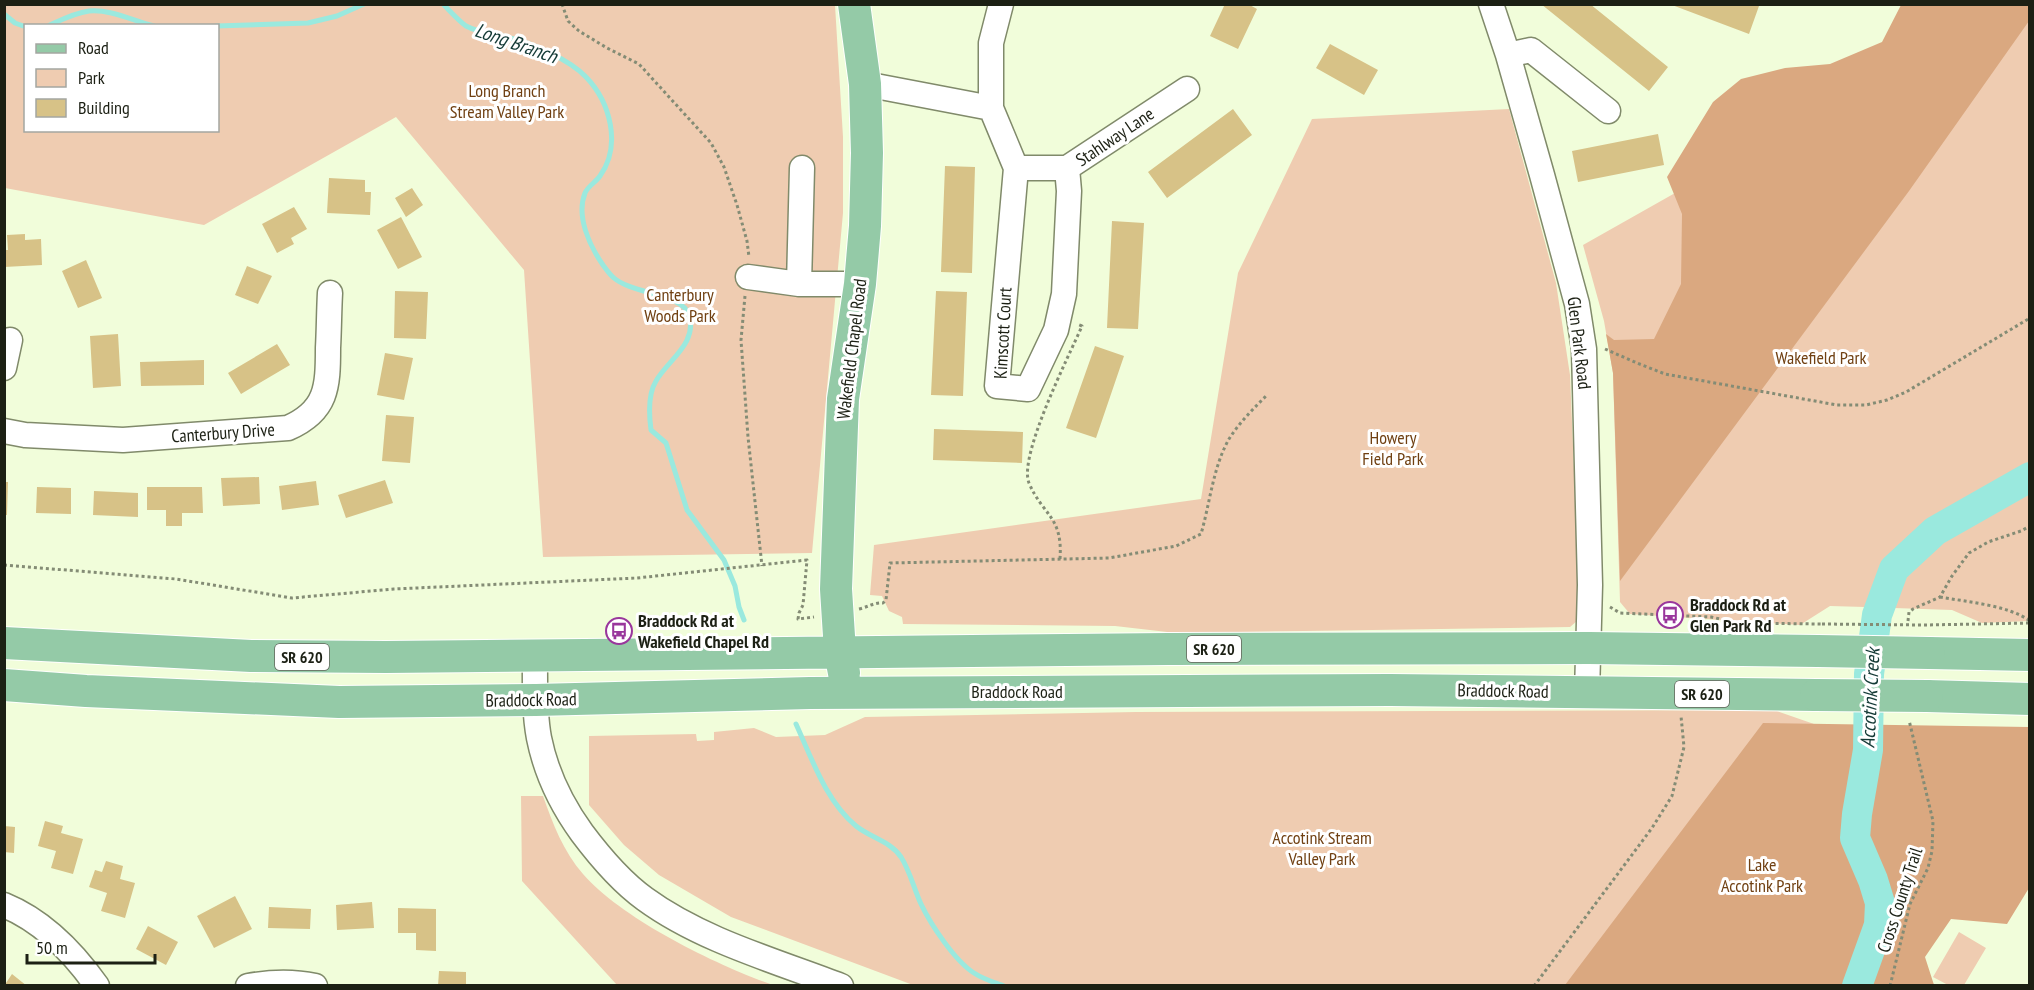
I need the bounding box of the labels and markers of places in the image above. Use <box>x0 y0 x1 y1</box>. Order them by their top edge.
place label: Braddock Rd at Glen Park Rd <box>1690 593 1787 637</box>
bus stop icon: Braddock Rd at Glen Park Rd <box>1655 600 1685 630</box>
place label: Braddock Rd at Wakefield Chapel Rd <box>637 609 769 653</box>
bus stop icon: Braddock Rd at Wakefield Chapel Rd <box>604 616 634 646</box>

